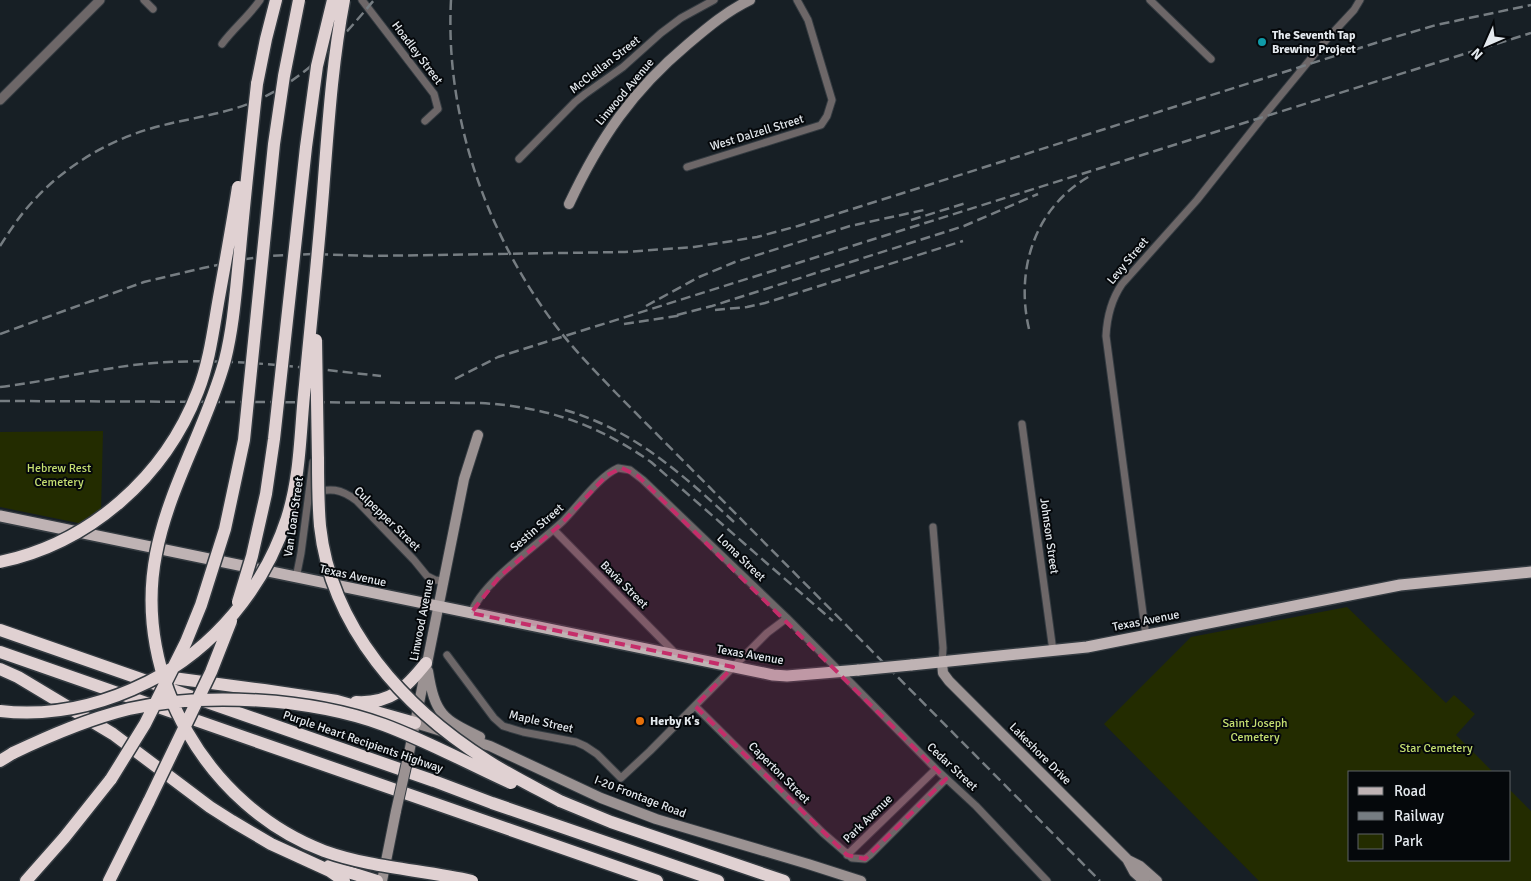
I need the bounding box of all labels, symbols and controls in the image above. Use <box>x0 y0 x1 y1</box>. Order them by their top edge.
street label: Hoadley Street <box>388 18 446 88</box>
north arrow <box>1461 20 1511 70</box>
place label: The Seventh Tap Brewing Project <box>1272 28 1356 57</box>
street label: McClellan Street <box>567 33 643 97</box>
marker: The Seventh Tap Brewing Project <box>1256 36 1268 48</box>
text: N <box>1468 44 1487 63</box>
street label: Linwood Avenue <box>593 55 657 129</box>
street label: West Dalzell Street <box>708 112 806 154</box>
street label: Levy Street <box>1104 234 1152 288</box>
park label: Hebrew Rest Cemetery <box>27 461 91 490</box>
street label: Van Loan Street <box>281 476 307 558</box>
street label: Culpepper Street <box>351 483 423 555</box>
street label: Johnson Street <box>1036 497 1062 575</box>
street label: Sestin Street <box>507 501 567 555</box>
street label: Loma Street <box>714 531 768 585</box>
street label: Bavia Street <box>597 558 651 612</box>
street label: Texas Avenue <box>318 562 388 590</box>
street label: Linwood Avenue <box>407 578 437 662</box>
street label: Texas Avenue <box>1111 607 1181 635</box>
street label: Texas Avenue <box>715 642 785 668</box>
street label: Maple Street <box>507 707 575 737</box>
street label: Purple Heart Recipients Highway <box>281 708 445 777</box>
place label: Herby K's <box>650 714 700 729</box>
marker: Herby K's <box>634 715 646 727</box>
park label: Saint Joseph Cemetery <box>1222 716 1288 745</box>
street label: Lakeshore Drive <box>1006 720 1074 788</box>
street label: Caperton Street <box>745 739 813 807</box>
street label: Cedar Street <box>924 740 980 794</box>
park label: Star Cemetery <box>1399 741 1473 756</box>
legend <box>1348 771 1511 861</box>
street label: I-20 Frontage Road <box>592 773 688 821</box>
text: Road <box>1394 782 1426 800</box>
street label: Park Avenue <box>840 792 896 846</box>
text: Railway <box>1394 807 1444 825</box>
text: Park <box>1394 832 1423 850</box>

